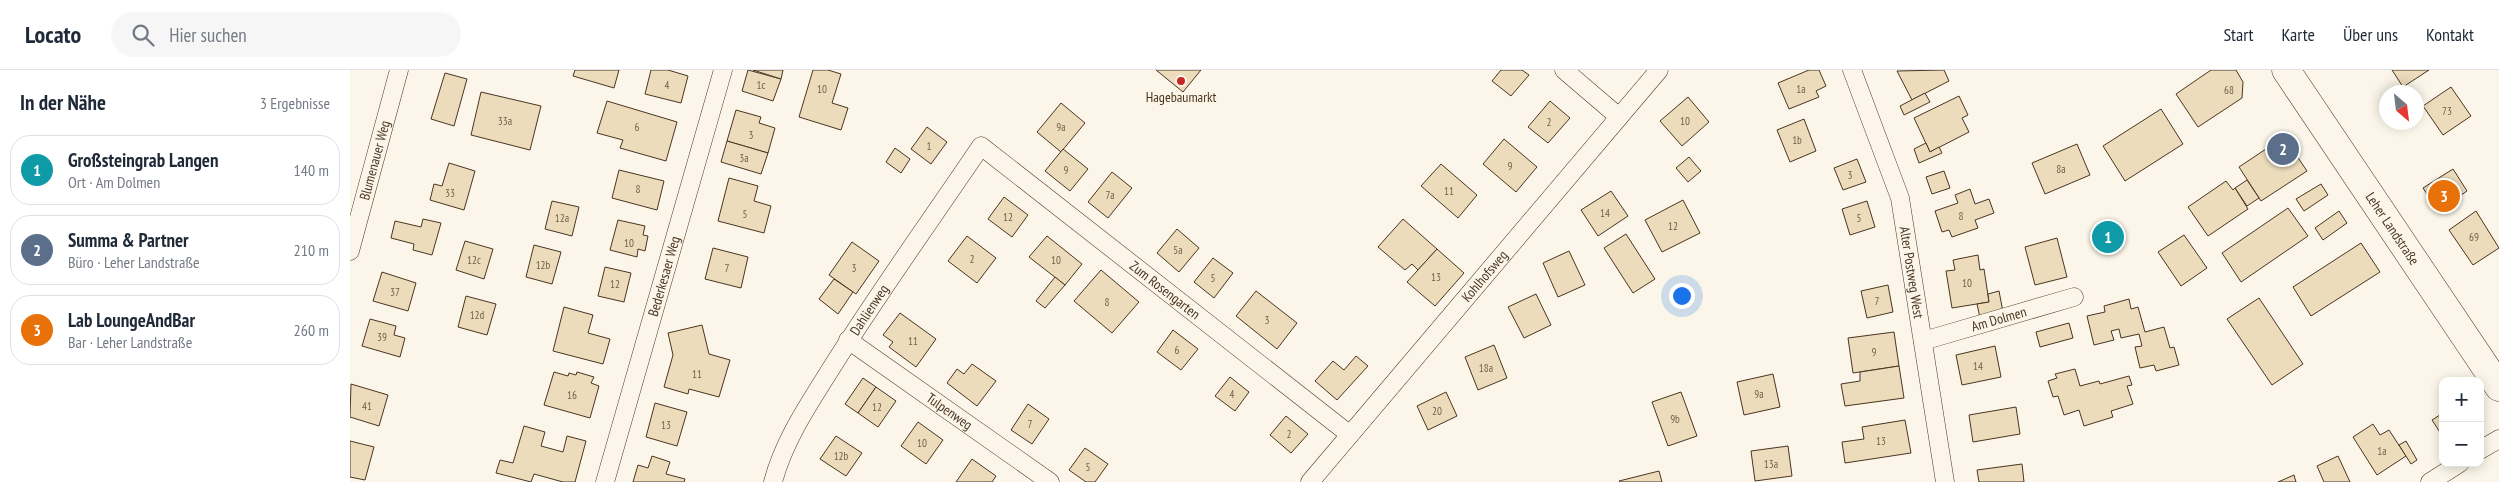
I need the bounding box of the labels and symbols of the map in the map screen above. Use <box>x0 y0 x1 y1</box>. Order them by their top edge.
marker: Hagebaumarkt <box>1175 75 1187 87</box>
house number: 4 <box>665 78 670 92</box>
house number: 1c <box>757 78 766 92</box>
house number: 10 <box>817 82 827 96</box>
house number: 1a <box>1796 82 1806 96</box>
house number: 68 <box>2224 83 2234 97</box>
north arrow <box>2379 85 2424 130</box>
place label: Hagebaumarkt <box>1146 88 1216 106</box>
house number: 73 <box>2442 104 2452 118</box>
house number: 33a <box>498 114 512 128</box>
house number: 10 <box>1680 114 1690 128</box>
house number: 2 <box>1547 115 1552 129</box>
street label: Blumenauer Weg <box>355 118 394 202</box>
house number: 6 <box>635 120 640 134</box>
house number: 9a <box>1056 120 1066 134</box>
house number: 3 <box>749 128 754 142</box>
pin: 2 <box>2267 130 2299 168</box>
house number: 1b <box>1792 133 1802 147</box>
house number: 1 <box>927 139 932 153</box>
house number: 3a <box>739 151 749 165</box>
house number: 9 <box>1508 159 1513 173</box>
house number: 8a <box>2056 162 2066 176</box>
house number: 9 <box>1064 163 1069 177</box>
house number: 3 <box>1848 168 1853 182</box>
pin: 3 <box>2428 177 2460 215</box>
house number: 8 <box>636 182 641 196</box>
house number: 11 <box>1444 184 1454 198</box>
house number: 33 <box>445 186 455 200</box>
house number: 7a <box>1105 188 1115 202</box>
street label: Leher Landstraße <box>2362 189 2424 269</box>
house number: 14 <box>1600 206 1610 220</box>
house number: 5 <box>743 207 748 221</box>
house number: 8 <box>1959 209 1964 223</box>
house number: 12 <box>1003 210 1013 224</box>
house number: 12a <box>555 211 569 225</box>
house number: 5 <box>1857 211 1862 225</box>
pin: 1 <box>2092 218 2124 256</box>
house number: 12 <box>1668 219 1678 233</box>
street label: Alter Postweg West <box>1896 225 1928 320</box>
house number: 69 <box>2469 230 2479 244</box>
street label: Bederkesaer Weg <box>644 234 684 318</box>
house number: 10 <box>624 236 634 250</box>
house number: 5a <box>1173 243 1183 257</box>
street label: Kohlhofsweg <box>1458 246 1511 306</box>
house number: 2 <box>970 252 975 266</box>
house number: 12c <box>467 253 481 267</box>
house number: 10 <box>1051 253 1061 267</box>
street label: Zum Rosengarten <box>1126 257 1204 323</box>
house number: 12b <box>536 258 551 272</box>
house number: 7 <box>725 261 730 275</box>
house number: 3 <box>852 261 857 275</box>
house number: 13 <box>1431 270 1441 284</box>
house number: 5 <box>1211 271 1216 285</box>
house number: 10 <box>1962 276 1972 290</box>
house number: 12 <box>610 277 620 291</box>
street label: Dahlienweg <box>846 281 892 339</box>
your location <box>1669 283 1695 309</box>
house number: 37 <box>390 285 400 299</box>
house number: 7 <box>1875 294 1880 308</box>
house number: 8 <box>1105 295 1110 309</box>
street label: Am Dolmen <box>1969 302 2028 335</box>
house number: 12d <box>470 308 485 322</box>
house number: 3 <box>1265 313 1270 327</box>
house number: 39 <box>377 330 387 344</box>
house number: 11 <box>908 334 918 348</box>
house number: 6 <box>1175 343 1180 357</box>
house number: 9 <box>1872 345 1877 359</box>
house number: 14 <box>1973 359 1983 373</box>
house number: 18a <box>1479 361 1493 375</box>
house number: 11 <box>692 367 702 381</box>
house number: 4 <box>1230 387 1235 401</box>
house number: 9a <box>1754 387 1764 401</box>
house number: 16 <box>567 388 577 402</box>
street label: Tulpenweg <box>923 389 976 434</box>
house number: 41 <box>362 399 372 413</box>
house number: 12 <box>872 400 882 414</box>
house number: 20 <box>1432 404 1442 418</box>
house number: 9b <box>1670 412 1680 426</box>
house number: 7 <box>1028 417 1033 431</box>
house number: 13 <box>661 418 671 432</box>
house number: 2 <box>1287 427 1292 441</box>
house number: 13 <box>1876 434 1886 448</box>
house number: 10 <box>917 436 927 450</box>
house number: 1a <box>2377 444 2387 458</box>
house number: 12b <box>834 449 849 463</box>
house number: 13a <box>1764 457 1778 471</box>
house number: 5 <box>1086 460 1091 474</box>

